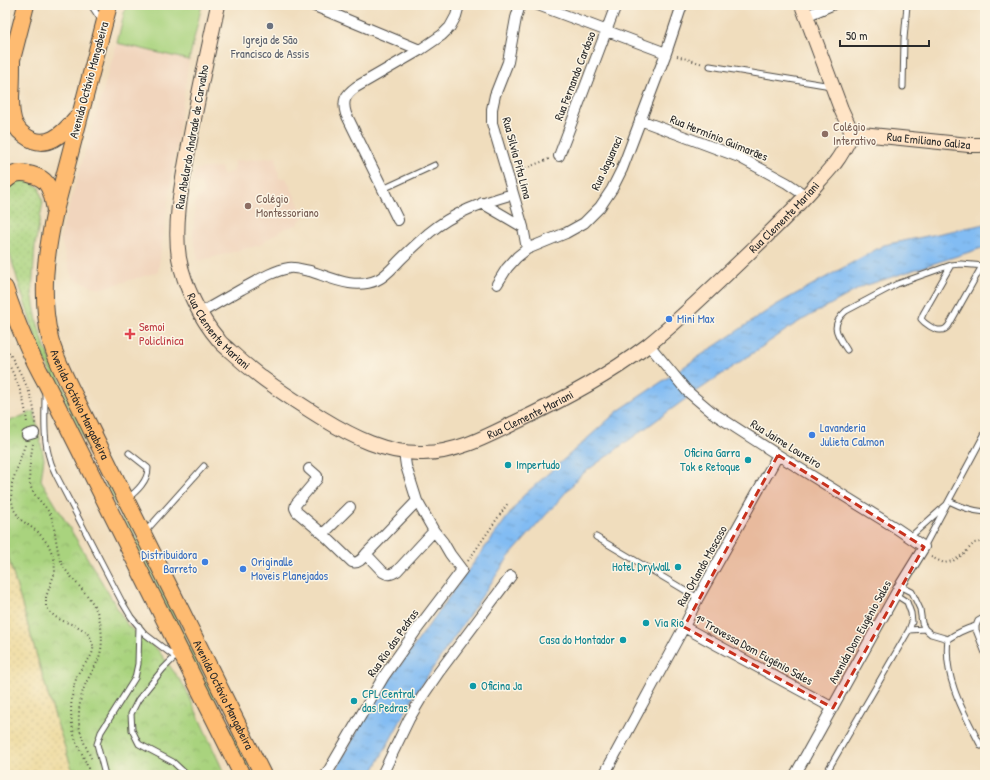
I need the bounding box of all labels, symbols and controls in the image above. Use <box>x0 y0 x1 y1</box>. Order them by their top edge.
street label: Avenida Octávio Mangabeira <box>65 19 112 140</box>
marker: Igreja de São Francisco de Assis <box>265 21 275 31</box>
scale bar <box>840 22 929 48</box>
text: 50 m <box>846 27 867 44</box>
street label: Rua Fernando Cardoso <box>550 29 599 123</box>
place label: Igreja de São Francisco de Assis <box>230 31 309 62</box>
street label: Rua Abelardo Andrade de Carvalho <box>170 63 213 210</box>
street label: Rua Hermínio Guimarães <box>668 110 771 165</box>
street label: Rua Silvia Pita Lima <box>498 115 537 201</box>
place label: Colégio Interativo <box>833 118 876 149</box>
street label: Rua Emiliano Galiza <box>886 128 972 153</box>
marker: Colégio Interativo <box>820 129 830 139</box>
street label: Rua Jaguaraci <box>587 133 627 193</box>
street label: Rua Clemente Mariani <box>745 178 823 257</box>
place label: Colégio Montessoriano <box>256 190 319 221</box>
marker: Colégio Montessoriano <box>243 201 253 211</box>
street label: Rua Clemente Mariani <box>183 290 254 373</box>
place label: Mini Max <box>677 310 715 327</box>
marker: Mini Max <box>664 314 674 324</box>
place label: Semoi Policlínica <box>139 318 184 349</box>
marker: Semoi Policlínica <box>124 328 136 340</box>
street label: Avenida Octávio Mangabeira <box>46 347 114 462</box>
street label: Rua Clemente Mariani <box>484 386 576 443</box>
street label: Rua Jaime Loureiro <box>747 415 825 472</box>
place label: Lavanderia Julieta Calmon <box>820 419 884 450</box>
marker: Lavanderia Julieta Calmon <box>807 430 817 440</box>
place label: Oficina Garra Tok e Retoque <box>680 444 740 475</box>
marker: Oficina Garra Tok e Retoque <box>743 455 753 465</box>
place label: Impertudo <box>516 456 560 473</box>
marker: Impertudo <box>503 460 513 470</box>
street label: Rua Orlando Moscoso <box>672 522 731 609</box>
place label: Distribuidora Barreto <box>141 546 197 577</box>
place label: Originalle Moveis Planejados <box>251 553 329 584</box>
marker: Distribuidora Barreto <box>200 557 210 567</box>
place label: Hotel DryWall <box>612 558 671 575</box>
marker: Hotel DryWall <box>673 562 683 572</box>
marker: Originalle Moveis Planejados <box>238 564 248 574</box>
street label: Avenida Dom Eugênio Sales <box>824 577 895 687</box>
street label: Rua Rio das Pedras <box>363 605 423 680</box>
street label: 1ª Travessa Dom Eugênio Sales <box>692 610 816 689</box>
place label: Via Rio <box>654 614 684 631</box>
marker: Via Rio <box>641 618 651 628</box>
place label: Casa do Montador <box>539 631 615 648</box>
marker: Casa do Montador <box>618 635 628 645</box>
street label: Avenida Octávio Mangabeira <box>189 637 258 753</box>
place label: Oficina Ja <box>481 677 522 694</box>
marker: Oficina Ja <box>468 681 478 691</box>
place label: CPL Central das Pedras <box>362 685 416 716</box>
marker: CPL Central das Pedras <box>349 696 359 706</box>

